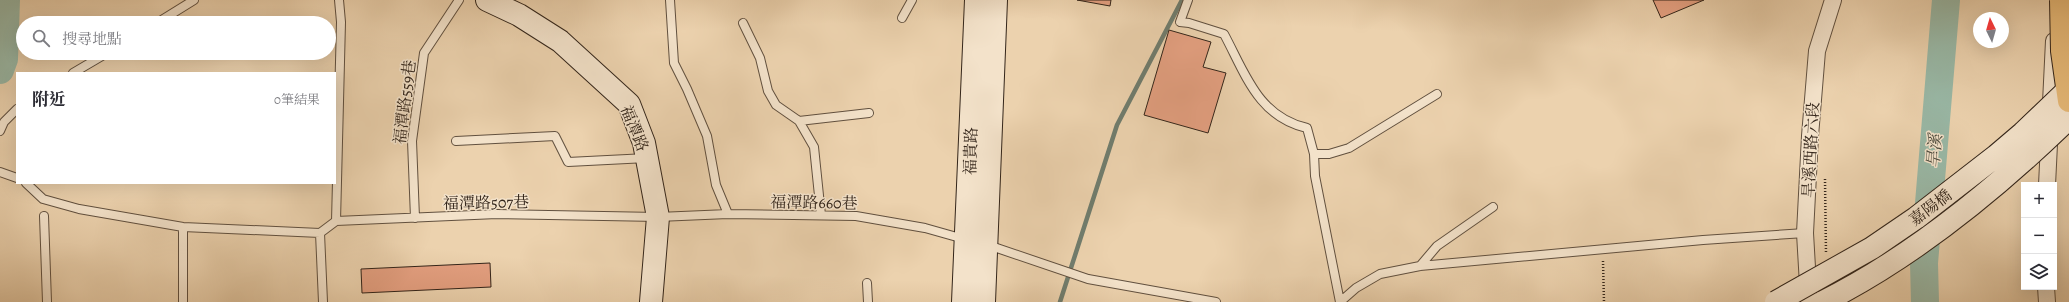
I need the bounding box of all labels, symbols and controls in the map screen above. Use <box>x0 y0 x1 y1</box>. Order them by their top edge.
north arrow <box>1973 12 2009 48</box>
search box <box>16 16 336 60</box>
icon: search <box>30 27 52 49</box>
text: 搜尋地點 <box>62 29 122 49</box>
street label: 福潭路559巷 <box>389 59 421 146</box>
text: 附近 <box>32 88 66 111</box>
text: 0筆結果 <box>274 91 320 108</box>
street label: 福潭路 <box>615 102 653 155</box>
street label: 旱溪西路六段 <box>1798 102 1824 199</box>
street label: 福貴路 <box>959 127 983 175</box>
water label: 旱溪 <box>1922 131 1948 169</box>
map controls <box>2021 182 2057 290</box>
button: + <box>2021 182 2057 218</box>
street label: 嘉陽橋 <box>1905 185 1956 231</box>
street label: 福潭路507巷 <box>443 191 529 215</box>
street label: 福潭路660巷 <box>770 191 858 215</box>
button: − <box>2021 218 2057 254</box>
button: layers <box>2021 254 2057 290</box>

